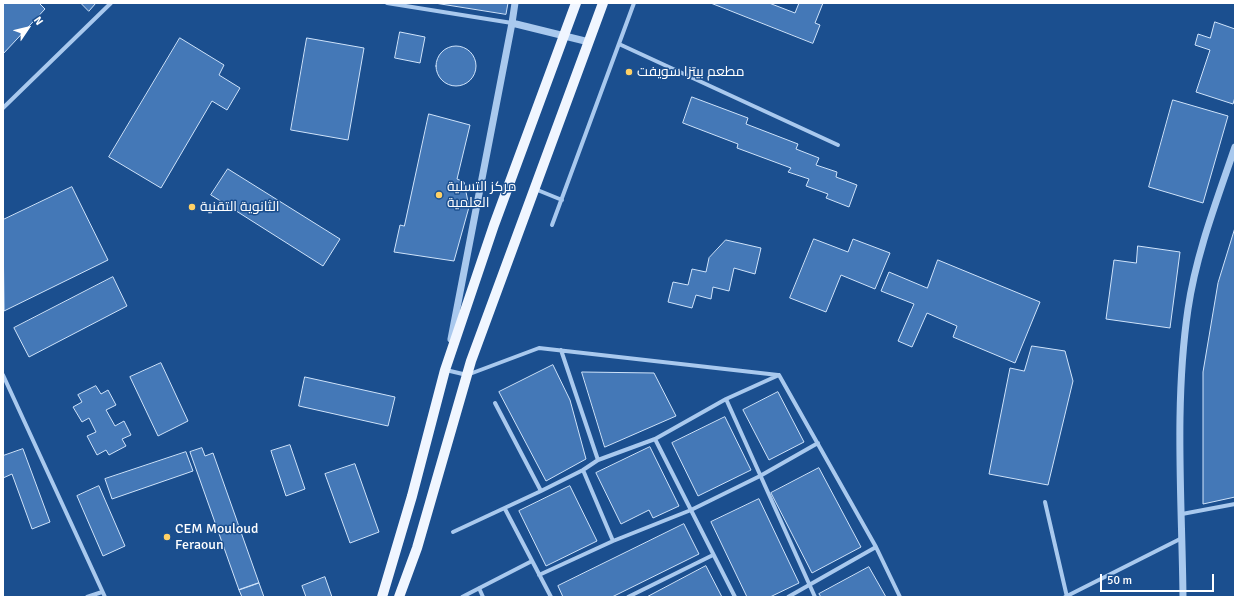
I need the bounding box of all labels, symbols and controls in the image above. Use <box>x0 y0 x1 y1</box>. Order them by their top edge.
north arrow <box>8 8 48 48</box>
text: N <box>31 14 46 28</box>
place label: مطعم بيتزا سويفت <box>637 64 744 80</box>
marker: مطعم بيتزا سويفت <box>624 67 634 77</box>
place label: مركز التسلية العلمية <box>447 179 516 212</box>
marker: مركز التسلية العلمية <box>434 190 444 200</box>
place label: الثانوية التقنية <box>200 199 280 215</box>
marker: الثانوية التقنية <box>187 202 197 212</box>
place label: CEM Mouloud Feraoun <box>175 521 258 554</box>
marker: CEM Mouloud Feraoun <box>162 532 172 542</box>
scale bar <box>1102 566 1216 592</box>
text: 50 m <box>1107 573 1132 588</box>

